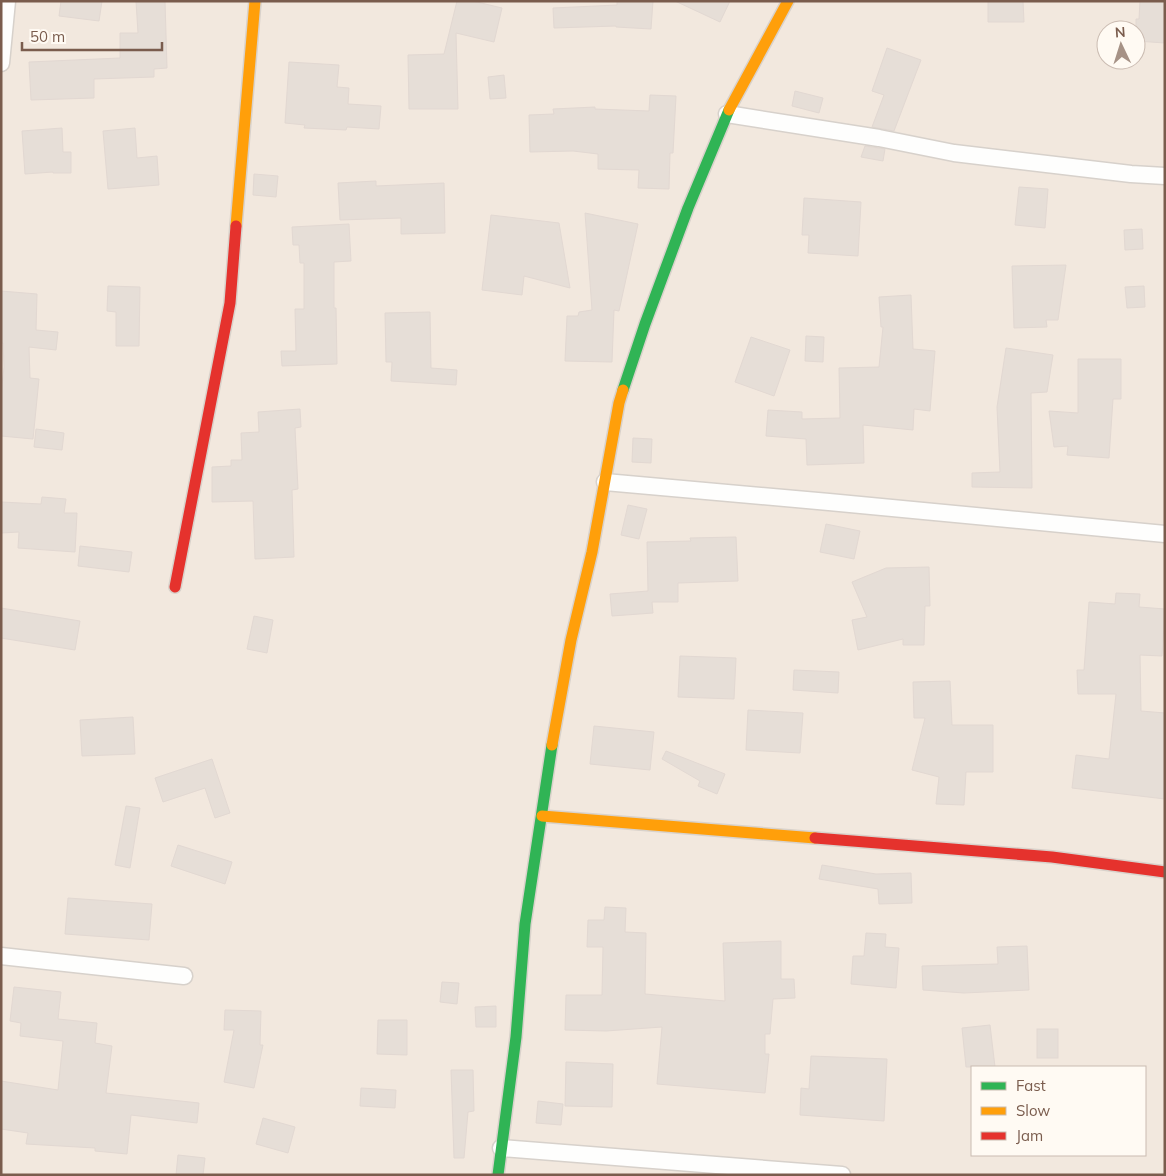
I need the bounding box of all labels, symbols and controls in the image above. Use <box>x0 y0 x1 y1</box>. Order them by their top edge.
scale bar <box>22 20 162 52</box>
north arrow <box>1096 20 1146 70</box>
text: N <box>1114 23 1126 41</box>
text: 50 m <box>30 27 65 46</box>
legend <box>971 1066 1146 1156</box>
text: Fast <box>1016 1076 1046 1095</box>
text: Slow <box>1016 1101 1050 1120</box>
text: Jam <box>1016 1126 1043 1145</box>

